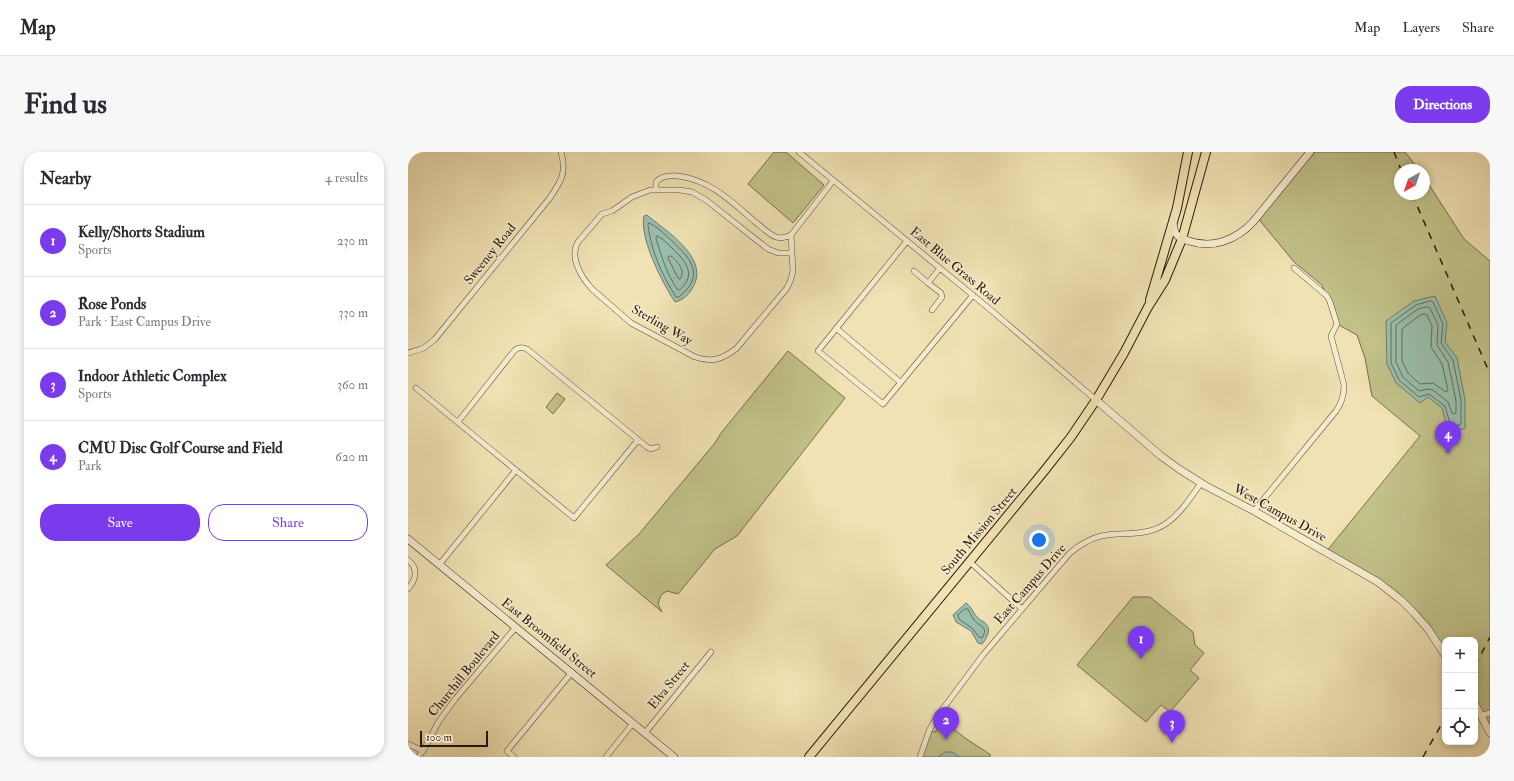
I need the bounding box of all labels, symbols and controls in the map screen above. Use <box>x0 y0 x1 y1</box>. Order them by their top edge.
text: Map <box>20 16 56 40</box>
text: Map <box>1354 19 1380 36</box>
text: Layers <box>1402 19 1440 36</box>
text: Share <box>1462 19 1494 36</box>
button: Directions <box>1395 86 1490 123</box>
text: Find us <box>24 87 107 122</box>
north arrow <box>1394 164 1430 200</box>
text: Nearby <box>40 168 91 189</box>
text: 4 results <box>325 170 368 186</box>
street label: Sweeney Road <box>461 220 521 288</box>
text: Kelly/Shorts Stadium <box>78 223 205 242</box>
street label: East Blue Grass Road <box>907 224 1004 309</box>
text: 1 <box>51 233 55 249</box>
text: 230 m <box>337 233 368 249</box>
text: Sports <box>78 242 112 258</box>
text: Rose Ponds <box>78 295 146 314</box>
street label: Sterling Way <box>628 301 695 350</box>
text: 2 <box>50 305 56 321</box>
text: 330 m <box>339 305 368 321</box>
text: Park · East Campus Drive <box>78 314 211 330</box>
text: Indoor Athletic Complex <box>78 367 227 386</box>
text: 3 <box>51 377 56 393</box>
text: 360 m <box>337 377 368 393</box>
text: Sports <box>78 386 112 402</box>
pin: 4 <box>1435 421 1461 454</box>
text: CMU Disc Golf Course and Field <box>78 439 283 458</box>
text: 4 <box>49 449 57 465</box>
text: 620 m <box>335 449 368 465</box>
text: Park <box>78 458 102 474</box>
street label: West Campus Drive <box>1229 480 1330 546</box>
street label: South Mission Street <box>938 484 1020 578</box>
button: Save <box>40 504 200 541</box>
button: Share <box>208 504 368 541</box>
your location <box>1029 530 1049 550</box>
street label: East Campus Drive <box>991 540 1070 628</box>
street label: East Broomfield Street <box>498 595 600 681</box>
pin: 1 <box>1128 626 1154 659</box>
street label: Churchill Boulevard <box>425 628 504 720</box>
map controls <box>1442 637 1478 745</box>
button: + <box>1442 637 1478 673</box>
street label: Elva Street <box>645 658 693 712</box>
button: − <box>1442 673 1478 709</box>
pin: 2 <box>933 707 959 740</box>
button: locate <box>1442 709 1478 745</box>
pin: 3 <box>1159 710 1185 743</box>
scale bar <box>420 729 488 748</box>
text: 100 m <box>426 731 452 744</box>

